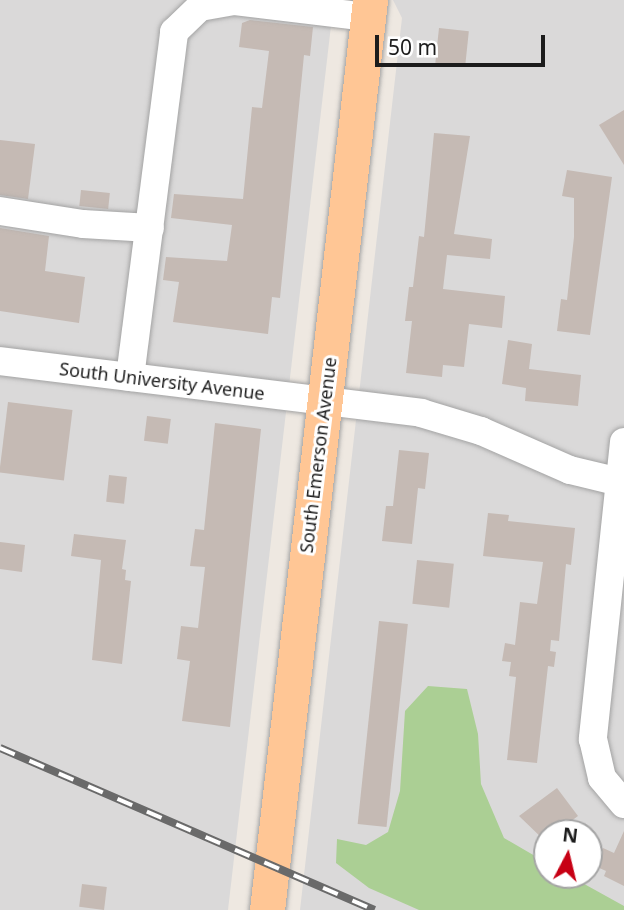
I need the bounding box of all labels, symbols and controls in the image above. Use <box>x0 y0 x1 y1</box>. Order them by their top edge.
scale bar <box>379 21 549 65</box>
text: 50 m <box>388 33 437 61</box>
street label: South Emerson Avenue <box>295 356 341 554</box>
street label: South University Avenue <box>58 358 266 404</box>
north arrow <box>533 819 603 889</box>
text: N <box>561 821 580 849</box>

